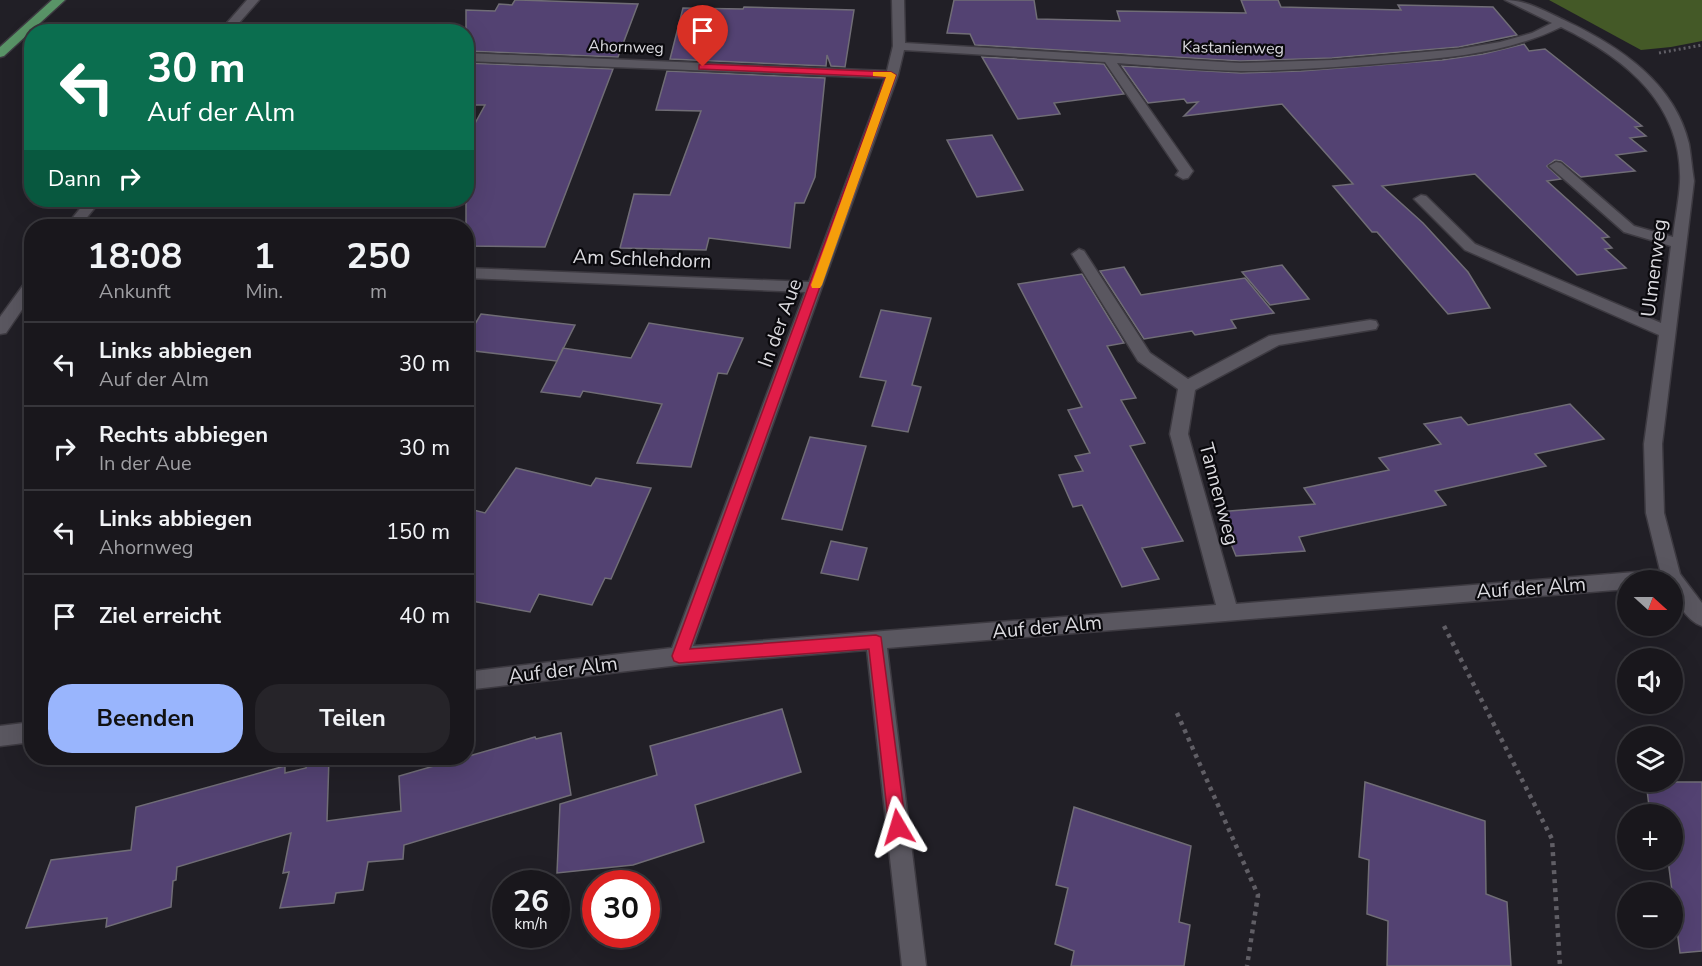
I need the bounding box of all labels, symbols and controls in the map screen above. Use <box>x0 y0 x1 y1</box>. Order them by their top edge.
pin <box>677 5 728 67</box>
icon: arrive <box>686 14 719 47</box>
street label: Ahornweg <box>588 35 664 59</box>
street label: Kastanienweg <box>1182 36 1284 60</box>
text: 30 m <box>147 40 246 97</box>
icon: left <box>48 48 126 126</box>
text: Auf der Alm <box>147 94 295 131</box>
icon: right <box>113 162 146 195</box>
text: Dann <box>48 164 101 194</box>
street label: Ulmenweg <box>1635 217 1673 319</box>
text: 18:08 <box>87 232 182 281</box>
text: 1 <box>253 232 275 281</box>
text: 250 <box>346 232 411 281</box>
street label: Am Schlehdorn <box>572 243 712 275</box>
street label: In der Aue <box>751 275 809 371</box>
text: Ankunft <box>99 278 171 305</box>
text: Min. <box>245 278 283 305</box>
text: m <box>370 278 387 305</box>
text: Links abbiegen <box>99 336 252 366</box>
icon: left <box>48 348 81 381</box>
text: 30 m <box>399 349 450 379</box>
text: Auf der Alm <box>99 366 209 393</box>
text: Rechts abbiegen <box>99 420 268 450</box>
icon: right <box>48 432 81 465</box>
text: 30 m <box>399 433 450 463</box>
street label: Tannenweg <box>1192 440 1246 548</box>
text: In der Aue <box>99 450 192 477</box>
text: Links abbiegen <box>99 504 252 534</box>
icon: left <box>48 516 81 549</box>
text: 150 m <box>386 517 450 547</box>
text: Ahornweg <box>99 534 194 561</box>
north arrow <box>1617 570 1683 636</box>
map controls <box>1617 570 1683 948</box>
street label: Auf der Alm <box>1475 571 1587 605</box>
icon: arrive <box>48 600 81 633</box>
text: Ziel erreicht <box>99 601 221 631</box>
text: 40 m <box>399 601 450 631</box>
street label: Auf der Alm <box>991 609 1103 645</box>
button: sound <box>1617 648 1683 714</box>
street label: Auf der Alm <box>507 650 619 690</box>
button: Beenden <box>48 684 243 753</box>
button: Teilen <box>255 684 450 753</box>
button: layers <box>1617 726 1683 792</box>
position arrow <box>866 795 930 859</box>
button: + <box>1617 804 1683 870</box>
speed limit sign: 30 <box>582 870 660 948</box>
text: 26 <box>513 881 549 922</box>
button: − <box>1617 882 1683 948</box>
text: km/h <box>514 914 548 934</box>

